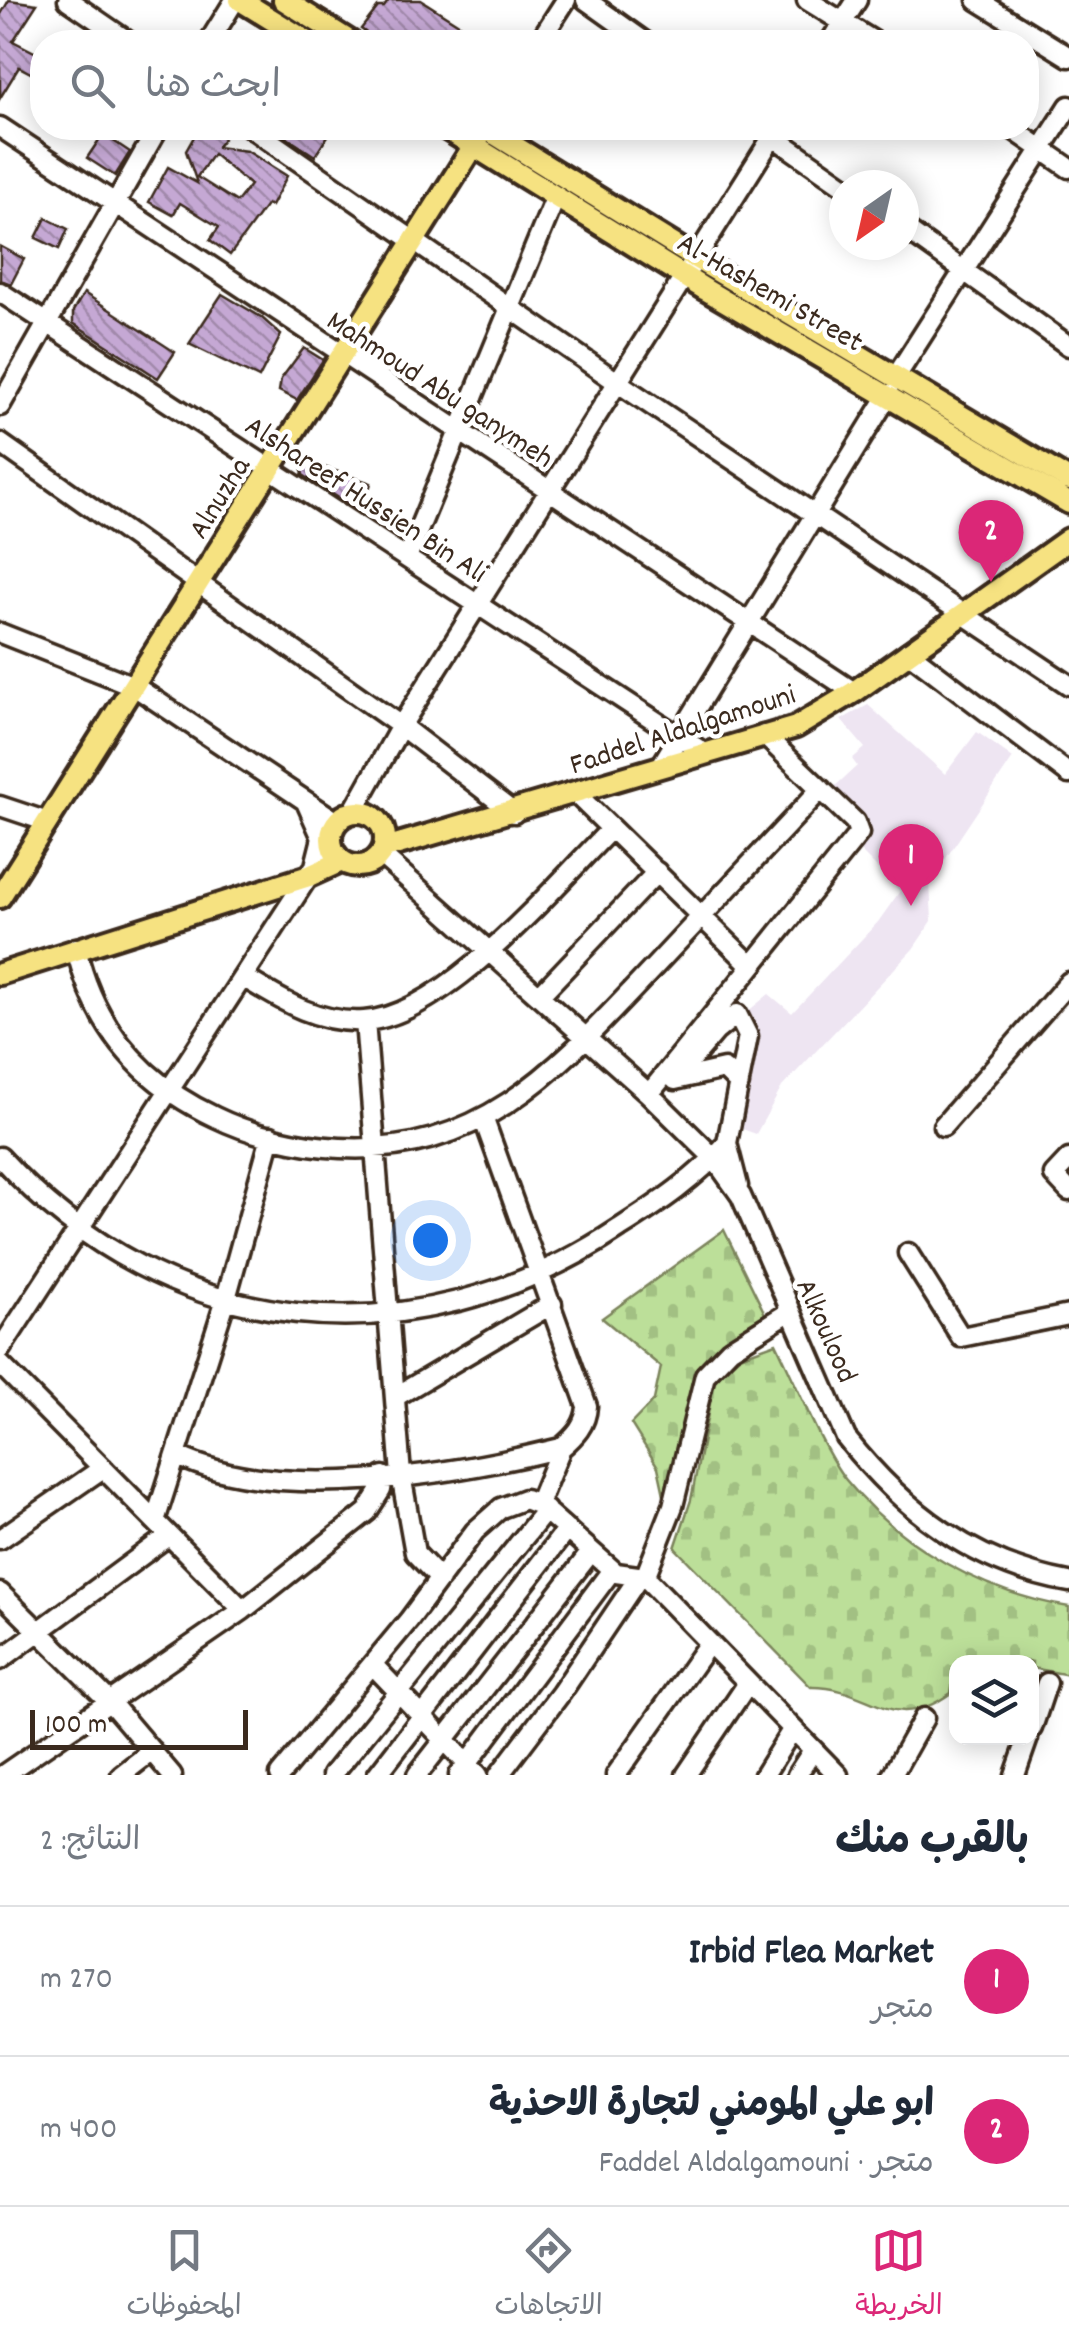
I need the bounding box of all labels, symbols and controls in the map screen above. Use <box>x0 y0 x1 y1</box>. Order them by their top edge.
search box <box>30 30 1039 140</box>
icon: search <box>65 58 120 113</box>
text: ابحث هنا <box>145 61 281 116</box>
north arrow <box>829 170 919 260</box>
street label: Al-Hashemi Street <box>668 224 870 366</box>
street label: Mahmoud Abu ganymeh <box>316 302 561 481</box>
street label: Alshareef Hussien Bin Ali <box>235 407 494 596</box>
street label: Alnuzha <box>180 449 264 549</box>
pin: 2 <box>958 500 1024 582</box>
street label: Faddel Aldalgamouni <box>565 676 802 789</box>
pin: 1 <box>878 824 944 906</box>
your location <box>405 1215 456 1266</box>
street label: Alkoulood <box>782 1273 866 1391</box>
map controls <box>949 1655 1039 1745</box>
button: layers <box>949 1655 1039 1745</box>
scale bar <box>30 1705 248 1750</box>
text: 100 m <box>45 1707 107 1747</box>
text: بالقرب منك <box>835 1814 1029 1874</box>
text: النتائج: 2 <box>40 1820 140 1866</box>
text: Irbid Flea Market <box>688 1927 934 1982</box>
text: 270 m <box>40 1958 113 2004</box>
text: 1 <box>993 1958 1000 2004</box>
text: متجر <box>871 1988 934 2034</box>
text: ابو علي المومني لتجارة الاحذية <box>489 2080 934 2135</box>
text: 400 m <box>40 2108 117 2154</box>
text: 2 <box>990 2108 1004 2154</box>
text: متجر · Faddel Aldalgamouni <box>599 2142 934 2188</box>
tab: المحفوظات <box>126 2223 242 2329</box>
tab: الاتجاهات <box>494 2223 603 2329</box>
tab: الخريطة <box>855 2223 943 2329</box>

